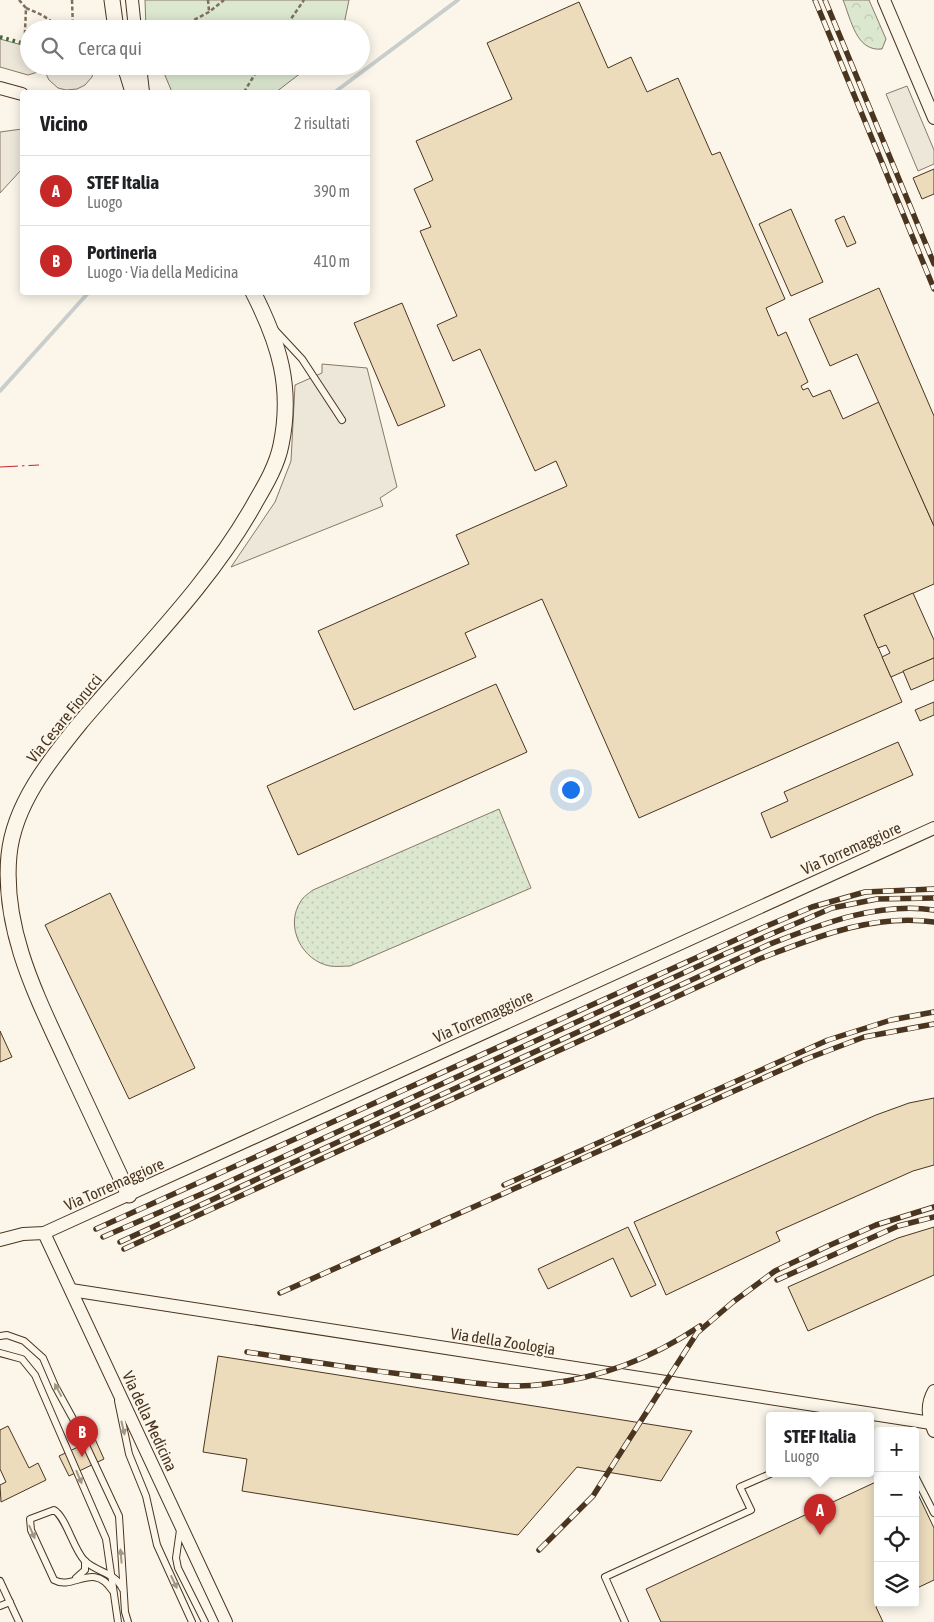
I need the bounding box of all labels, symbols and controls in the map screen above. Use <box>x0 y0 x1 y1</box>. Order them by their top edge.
search box <box>20 20 370 75</box>
icon: search <box>38 34 66 62</box>
text: Cerca qui <box>78 37 142 59</box>
text: Vicino <box>40 111 88 135</box>
text: 2 risultati <box>294 114 350 132</box>
text: STEF Italia <box>87 171 159 193</box>
text: A <box>52 182 60 200</box>
text: 390 m <box>314 182 350 200</box>
text: Luogo <box>87 193 123 211</box>
text: Portineria <box>87 241 157 263</box>
text: B <box>52 252 60 270</box>
text: 410 m <box>314 252 350 270</box>
text: Luogo · Via della Medicina <box>87 263 238 281</box>
street label: Via Cesare Fiorucci <box>23 670 105 766</box>
your location <box>558 777 584 803</box>
street label: Via Torremaggiore <box>798 818 904 879</box>
street label: Via Torremaggiore <box>430 986 536 1047</box>
street label: Via Torremaggiore <box>61 1154 167 1215</box>
street label: Via della Zoologia <box>449 1324 557 1359</box>
street label: Via della Medicina <box>119 1368 181 1474</box>
one-way arrow <box>54 1383 62 1398</box>
popup <box>766 1412 874 1477</box>
pin: B <box>66 1416 98 1457</box>
one-way arrow <box>119 1421 127 1436</box>
text: STEF Italia <box>784 1425 856 1447</box>
map controls <box>874 1427 919 1607</box>
button: + <box>874 1427 919 1472</box>
text: Luogo <box>784 1447 819 1465</box>
one-way arrow <box>75 1470 83 1484</box>
button: − <box>874 1472 919 1517</box>
pin: A <box>804 1494 836 1535</box>
button: locate <box>874 1517 919 1562</box>
one-way arrow <box>29 1525 37 1539</box>
one-way arrow <box>117 1548 125 1564</box>
button: layers <box>874 1562 919 1607</box>
one-way arrow <box>170 1575 178 1589</box>

